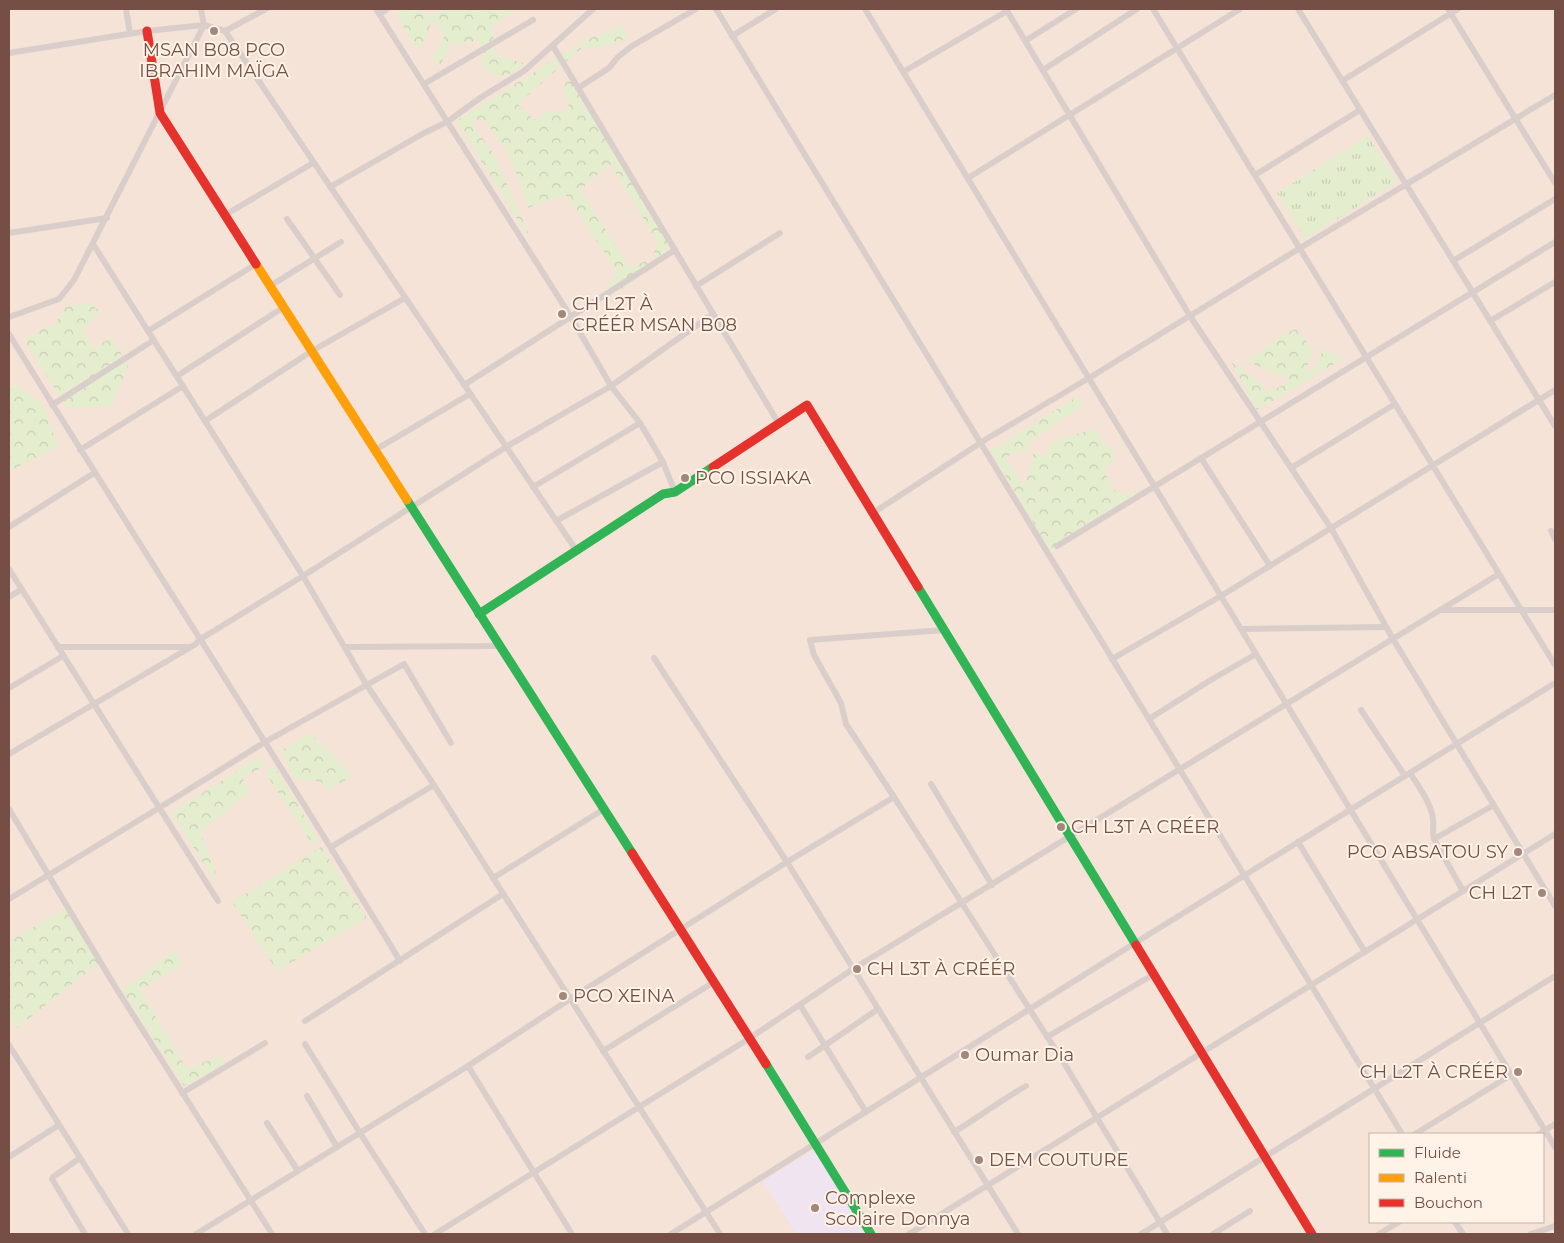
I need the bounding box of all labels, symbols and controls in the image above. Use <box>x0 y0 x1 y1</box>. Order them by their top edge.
marker: MSAN B08 PCO IBRAHIM MAÏGA <box>208 25 220 37</box>
place label: MSAN B08 PCO IBRAHIM MAÏGA <box>139 39 289 82</box>
place label: CH L2T À CRÉÉR MSAN B08 <box>572 293 737 336</box>
marker: CH L2T À CRÉÉR MSAN B08 <box>556 308 568 320</box>
place label: PCO ISSIAKA <box>695 467 811 489</box>
marker: PCO ISSIAKA <box>679 472 691 484</box>
place label: CH L3T A CRÉER <box>1071 816 1219 838</box>
marker: CH L3T A CRÉER <box>1055 821 1067 833</box>
place label: PCO ABSATOU SY <box>1347 841 1509 863</box>
marker: PCO ABSATOU SY <box>1512 846 1524 858</box>
place label: CH L2T <box>1469 882 1533 904</box>
marker: CH L2T <box>1536 887 1548 899</box>
place label: CH L3T À CRÉÉR <box>867 958 1015 980</box>
marker: CH L3T À CRÉÉR <box>851 963 863 975</box>
place label: PCO XEINA <box>573 985 674 1007</box>
marker: PCO XEINA <box>557 990 569 1002</box>
place label: Oumar Dia <box>975 1044 1074 1066</box>
marker: Oumar Dia <box>959 1049 971 1061</box>
place label: CH L2T À CRÉÉR <box>1360 1061 1508 1083</box>
marker: CH L2T À CRÉÉR <box>1512 1066 1524 1078</box>
legend <box>1369 1133 1544 1223</box>
text: Fluide <box>1414 1143 1461 1162</box>
place label: DEM COUTURE <box>989 1149 1128 1171</box>
marker: DEM COUTURE <box>973 1154 985 1166</box>
text: Ralenti <box>1414 1168 1467 1187</box>
place label: Complexe Scolaire Donnya <box>825 1187 970 1230</box>
text: Bouchon <box>1414 1193 1483 1212</box>
marker: Complexe Scolaire Donnya <box>809 1202 821 1214</box>

